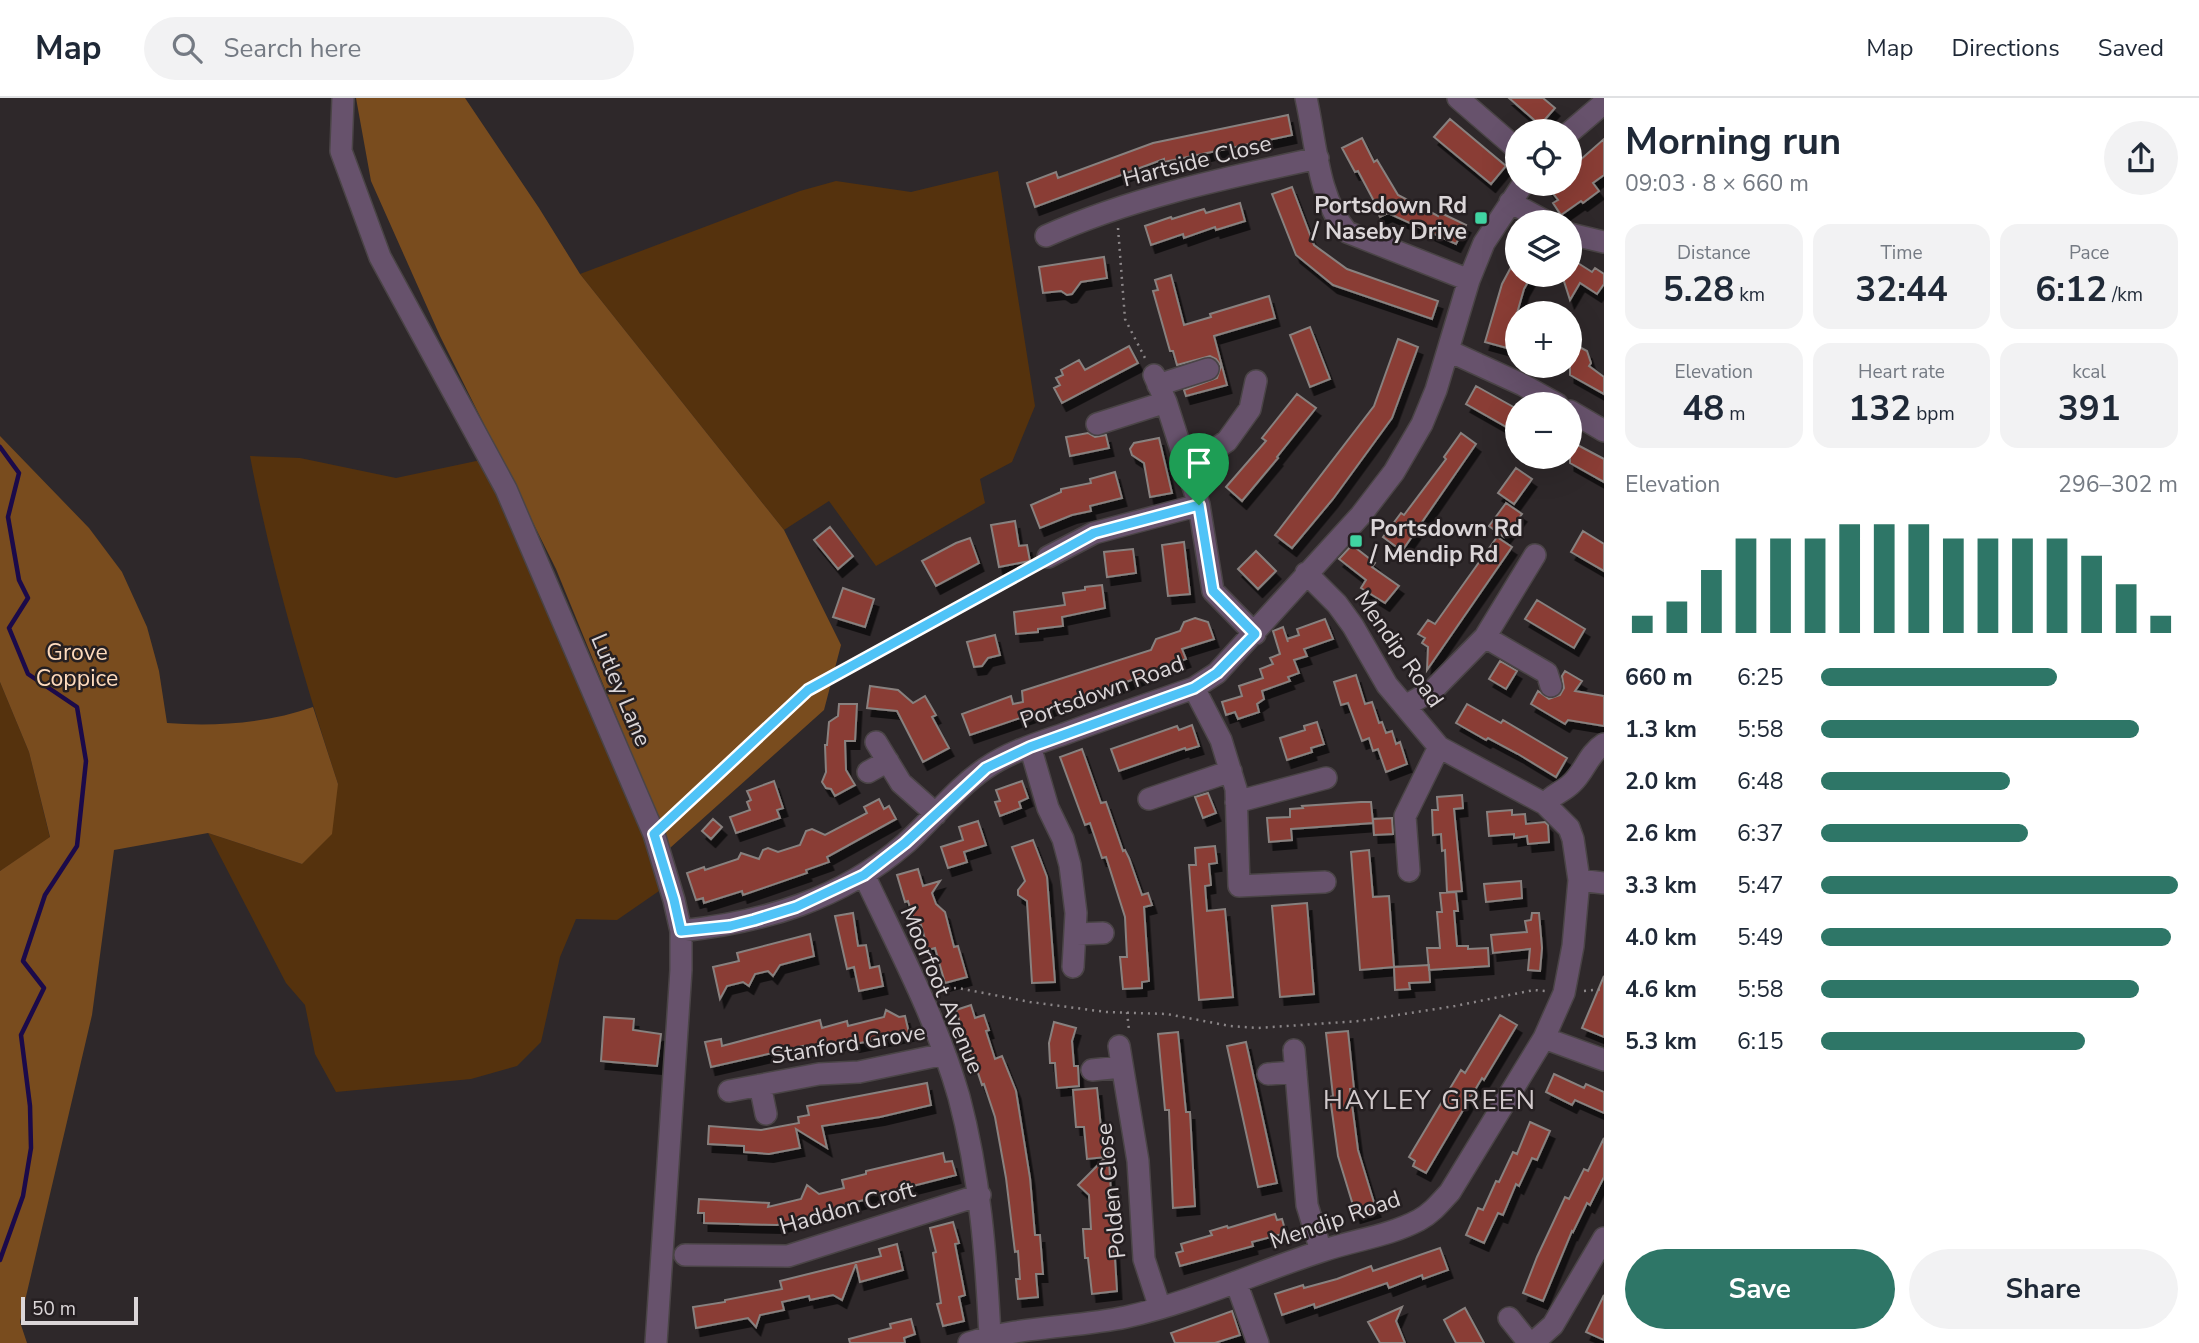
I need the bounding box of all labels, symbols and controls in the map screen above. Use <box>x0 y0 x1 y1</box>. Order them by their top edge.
search box <box>144 17 634 80</box>
text: Map <box>35 26 102 71</box>
icon: search <box>168 29 206 67</box>
text: Search here <box>224 31 361 66</box>
text: Map <box>1866 32 1913 64</box>
text: Directions <box>1951 32 2060 64</box>
text: Saved <box>2098 32 2164 64</box>
text: Morning run <box>1625 116 1841 167</box>
map controls <box>1505 119 1582 469</box>
button: locate <box>1505 119 1582 196</box>
button: share <box>2104 121 2178 195</box>
street label: Hartside Close <box>1119 127 1275 195</box>
text: 09:03 · 8 × 660 m <box>1625 168 1809 199</box>
place label: Portsdown Rd / Naseby Drive <box>1310 190 1467 247</box>
marker: Portsdown Rd / Naseby Drive <box>1473 210 1489 226</box>
button: layers <box>1505 210 1582 287</box>
text: Distance <box>1677 240 1751 266</box>
text: Time <box>1880 240 1923 266</box>
text: Pace <box>2069 240 2109 266</box>
text: 5.28 <box>1663 266 1734 313</box>
text: 32:44 <box>1855 266 1948 313</box>
text: 6:12 <box>2035 266 2107 313</box>
text: km <box>1734 282 1765 308</box>
text: /km <box>2107 282 2143 308</box>
button: + <box>1505 301 1582 378</box>
text: Elevation <box>1674 359 1753 385</box>
text: Heart rate <box>1858 359 1945 385</box>
text: kcal <box>2072 359 2106 385</box>
text: 48 <box>1682 385 1724 432</box>
text: 132 <box>1848 385 1911 432</box>
text: 391 <box>2058 385 2121 432</box>
button: − <box>1505 392 1582 469</box>
text: m <box>1724 401 1745 427</box>
text: bpm <box>1911 401 1955 427</box>
pin <box>1169 433 1229 505</box>
icon: arrive <box>1180 444 1218 482</box>
text: Elevation <box>1625 469 1720 500</box>
text: 296–302 m <box>2058 469 2178 500</box>
place label: Portsdown Rd / Mendip Rd <box>1369 513 1523 570</box>
marker: Portsdown Rd / Mendip Rd <box>1348 533 1364 549</box>
street label: Mendip Road <box>1347 584 1451 714</box>
street label: Lutley Lane <box>583 629 659 751</box>
park label: Grove Coppice <box>36 637 118 694</box>
street label: Portsdown Road <box>1016 648 1188 736</box>
text: 660 m <box>1625 662 1693 693</box>
text: 6:25 <box>1737 662 1784 693</box>
text: 1.3 km <box>1625 714 1697 745</box>
text: 5:58 <box>1737 714 1784 745</box>
text: 2.0 km <box>1625 766 1697 797</box>
text: 6:48 <box>1737 766 1784 797</box>
text: 2.6 km <box>1625 818 1697 849</box>
text: 6:37 <box>1737 818 1784 849</box>
text: 3.3 km <box>1625 870 1697 901</box>
text: 5:47 <box>1737 870 1784 901</box>
street label: Moorfoot Avenue <box>893 902 991 1078</box>
text: 4.0 km <box>1625 922 1697 953</box>
text: 5:49 <box>1737 922 1784 953</box>
text: 4.6 km <box>1625 974 1697 1005</box>
text: 5:58 <box>1737 974 1784 1005</box>
street label: Stanford Grove <box>768 1016 928 1072</box>
text: 5.3 km <box>1625 1026 1697 1057</box>
text: 6:15 <box>1737 1026 1784 1057</box>
district label: HAYLEY GREEN <box>1323 1083 1537 1118</box>
street label: Polden Close <box>1088 1122 1134 1260</box>
street label: Haddon Croft <box>776 1174 919 1242</box>
street label: Mendip Road <box>1265 1183 1405 1257</box>
button: Save <box>1625 1249 1895 1329</box>
button: Share <box>1909 1249 2178 1329</box>
scale bar <box>21 1294 138 1326</box>
text: 50 m <box>32 1296 76 1322</box>

